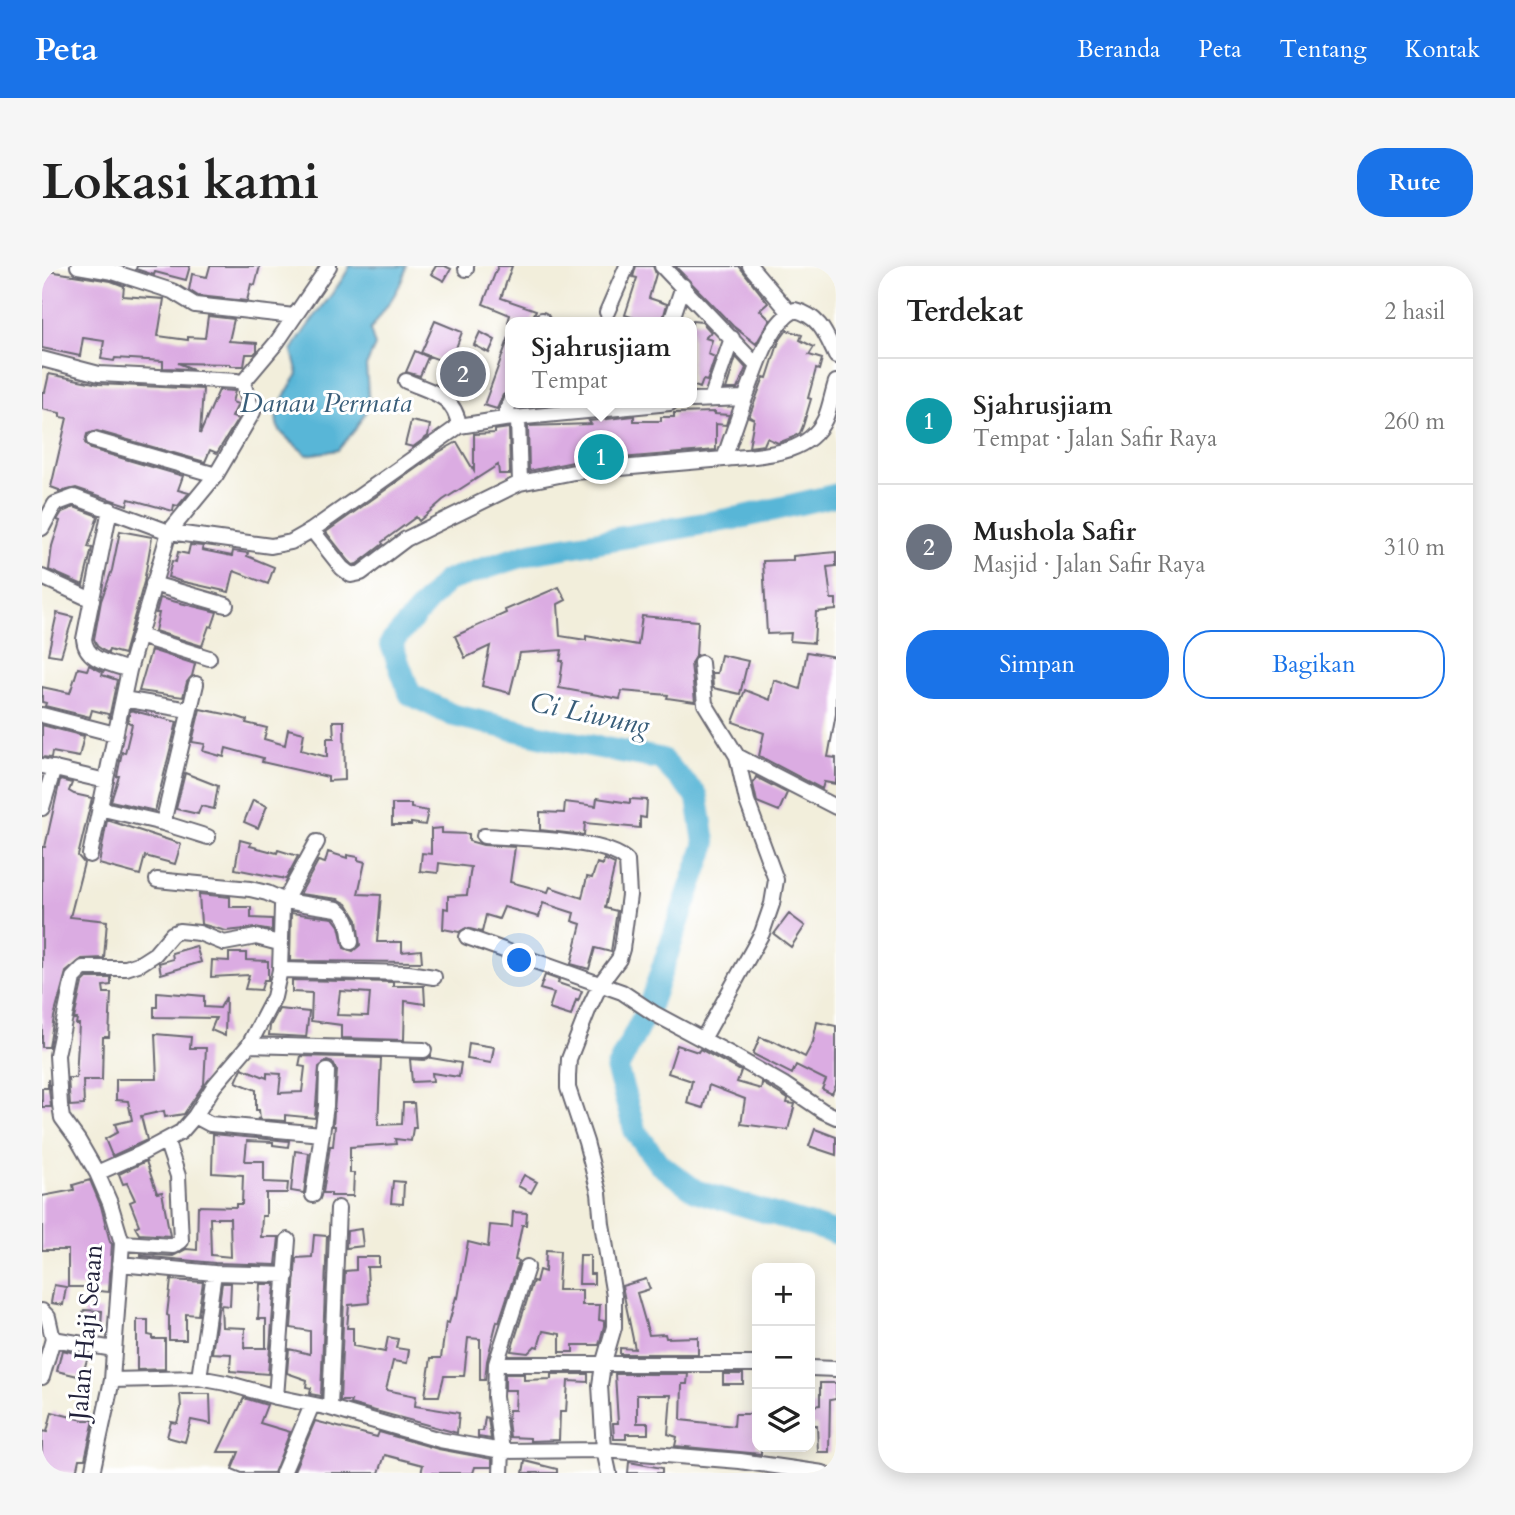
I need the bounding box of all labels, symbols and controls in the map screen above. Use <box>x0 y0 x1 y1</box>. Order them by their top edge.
text: Peta <box>35 27 98 72</box>
text: Beranda <box>1077 33 1160 66</box>
text: Peta <box>1198 33 1242 66</box>
text: Tentang <box>1280 33 1367 66</box>
text: Kontak <box>1405 33 1480 66</box>
button: Rute <box>1357 148 1473 217</box>
text: Lokasi kami <box>42 149 319 216</box>
text: Terdekat <box>906 291 1023 332</box>
text: 2 hasil <box>1384 296 1445 327</box>
popup <box>505 317 697 408</box>
text: Sjahrusjiam <box>531 330 671 365</box>
pin: 2 <box>440 348 486 400</box>
text: Tempat <box>531 365 608 396</box>
water label: Danau Permata <box>240 384 412 422</box>
text: Sjahrusjiam <box>973 388 1112 423</box>
text: 1 <box>923 406 935 437</box>
text: 260 m <box>1384 406 1445 437</box>
text: Tempat · Jalan Safir Raya <box>973 423 1217 454</box>
pin: 1 <box>578 431 624 483</box>
text: Mushola Safir <box>973 514 1136 549</box>
text: 2 <box>923 532 935 563</box>
text: 310 m <box>1384 532 1445 563</box>
text: Masjid · Jalan Safir Raya <box>973 549 1205 580</box>
button: Simpan <box>906 630 1169 699</box>
button: Bagikan <box>1183 630 1445 699</box>
water label: Ci Liwung <box>527 683 654 745</box>
your location <box>502 943 536 977</box>
street label: Jalan Haji Seaan <box>61 1242 111 1425</box>
map controls <box>752 1263 815 1452</box>
button: + <box>752 1263 815 1326</box>
button: − <box>752 1326 815 1389</box>
button: layers <box>752 1389 815 1452</box>

